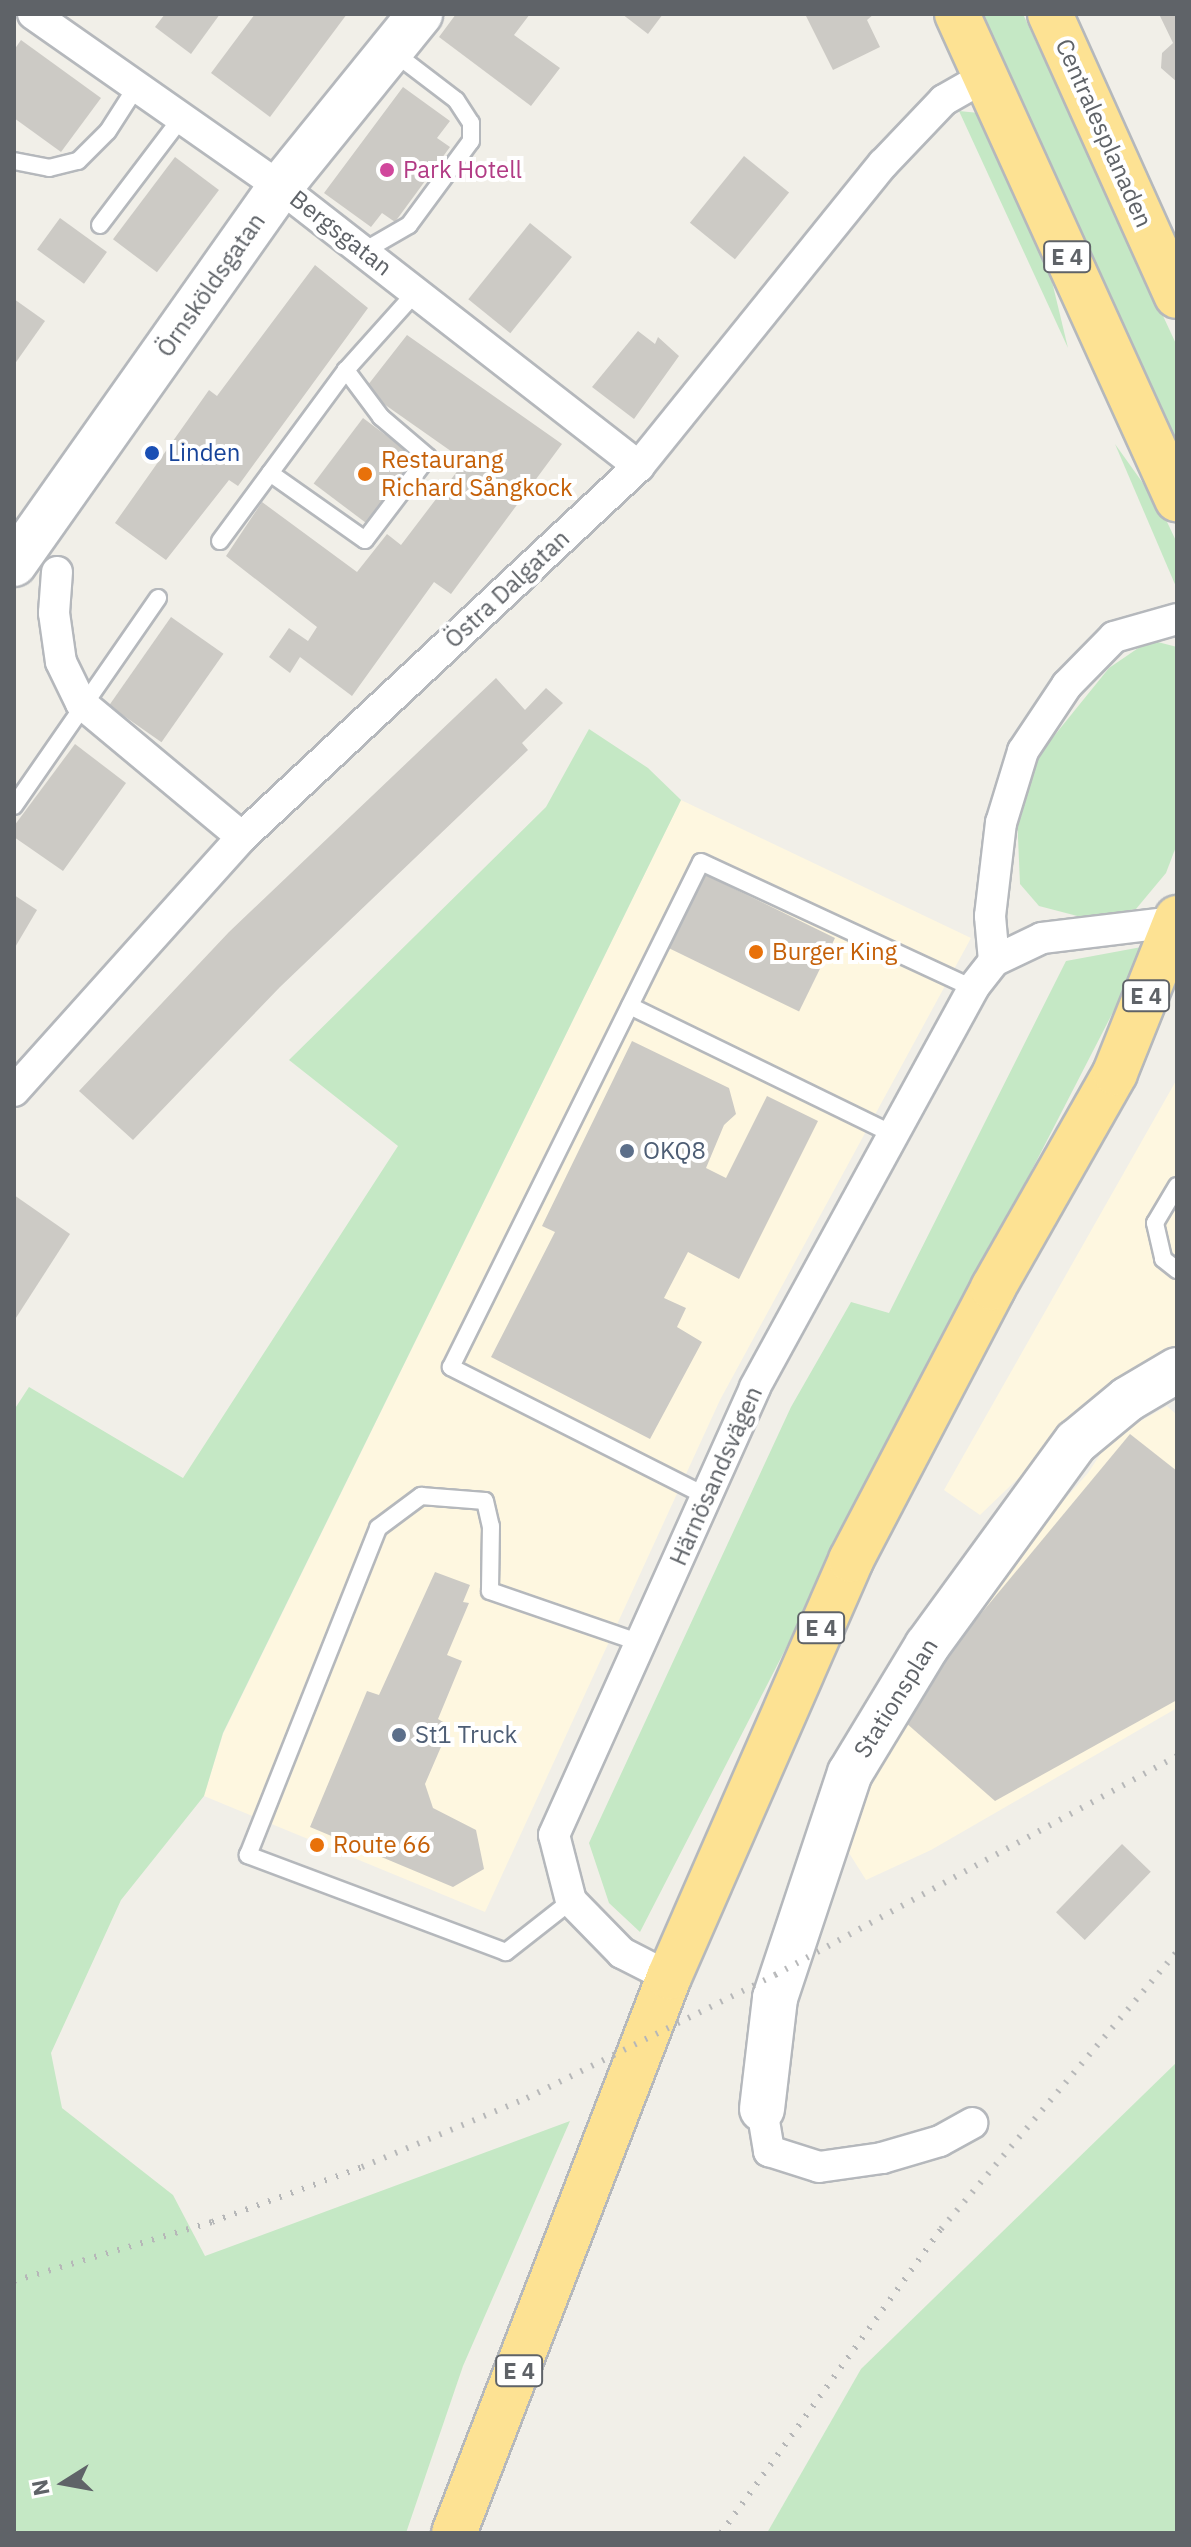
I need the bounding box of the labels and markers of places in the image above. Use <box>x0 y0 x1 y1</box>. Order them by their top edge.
place label: Park Hotell <box>403 156 522 184</box>
marker: Park Hotell <box>378 161 396 179</box>
place label: Linden <box>168 439 240 467</box>
marker: Linden <box>143 444 161 462</box>
place label: Restaurang Richard Sångkock <box>381 446 573 502</box>
marker: Restaurang Richard Sångkock <box>356 465 374 483</box>
place label: Burger King <box>772 938 897 966</box>
marker: Burger King <box>747 943 765 961</box>
place label: OKQ8 <box>643 1137 706 1165</box>
marker: OKQ8 <box>618 1142 636 1160</box>
place label: St1 Truck <box>415 1721 517 1749</box>
marker: St1 Truck <box>390 1726 408 1744</box>
place label: Route 66 <box>333 1831 431 1859</box>
marker: Route 66 <box>308 1836 326 1854</box>

